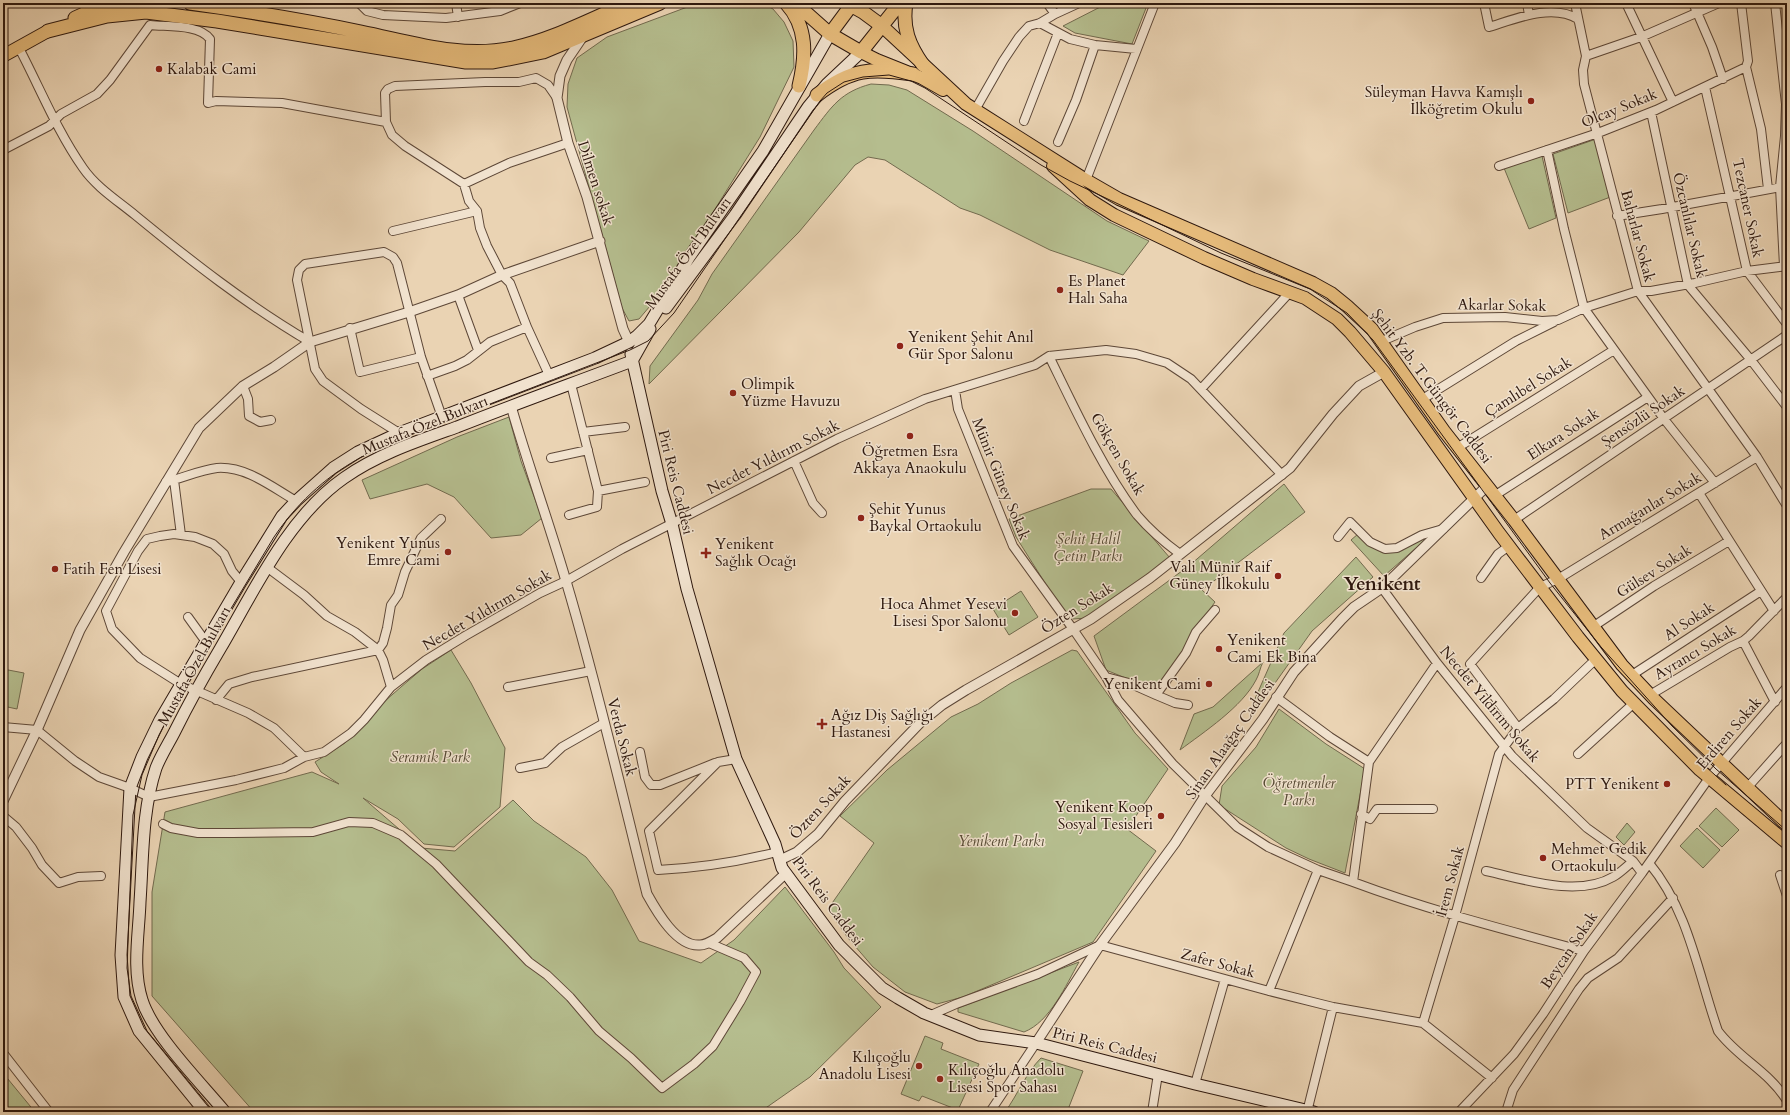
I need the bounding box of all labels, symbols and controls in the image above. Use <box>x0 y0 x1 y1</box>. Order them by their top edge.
place label: Kalabak Cami <box>167 59 256 79</box>
marker: Kalabak Cami <box>154 64 164 74</box>
place label: Süleyman Havva Kamışlı İlköğretim Okulu <box>1365 82 1523 119</box>
street label: Olcay Sokak <box>1578 84 1660 132</box>
marker: Süleyman Havva Kamışlı İlköğretim Okulu <box>1526 96 1536 106</box>
street label: Dilmen sokak <box>573 138 619 228</box>
street label: Tezcaner Sokak <box>1728 157 1768 259</box>
street label: Özcanlılar Sokak <box>1668 170 1712 280</box>
street label: Baharlar Sokak <box>1616 188 1660 284</box>
street label: Mustafa Özel Bulvarı <box>641 193 735 313</box>
place label: Es Planet Halı Saha <box>1068 271 1128 308</box>
marker: Es Planet Halı Saha <box>1055 285 1065 295</box>
street label: Akarlar Sokak <box>1458 294 1546 316</box>
street label: Şehit Yzb. T.Güngör Caddesi <box>1367 305 1497 467</box>
place label: Yenikent Şehit Anıl Gür Spor Salonu <box>908 327 1034 364</box>
marker: Yenikent Şehit Anıl Gür Spor Salonu <box>895 341 905 351</box>
street label: Çamlıbel Sokak <box>1480 352 1576 422</box>
place label: Olimpik Yüzme Havuzu <box>741 374 840 411</box>
street label: Şensözlü Sokak <box>1597 381 1689 451</box>
marker: Olimpik Yüzme Havuzu <box>728 388 738 398</box>
street label: Mustafa Özel Bulvarı <box>359 391 491 459</box>
street label: Elkara Sokak <box>1523 403 1603 465</box>
street label: Gökçen Sokak <box>1086 409 1150 499</box>
street label: Necdet Yıldırım Sokak <box>703 415 843 499</box>
street label: Münir Güney Sokak <box>967 415 1035 543</box>
street label: Piri Reis Caddesi <box>653 428 699 536</box>
marker: Öğretmen Esra Akkaya Anaokulu <box>905 431 915 441</box>
place label: Öğretmen Esra Akkaya Anaokulu <box>853 441 967 478</box>
street label: Armağanlar Sokak <box>1595 467 1705 545</box>
place label: Şehit Yunus Baykal Ortaokulu <box>869 499 982 536</box>
marker: Şehit Yunus Baykal Ortaokulu <box>856 513 866 523</box>
park label: Şehit Halil Çetin Parkı <box>1054 529 1122 566</box>
place label: Yenikent Yunus Emre Cami <box>336 533 440 570</box>
place label: Yenikent Sağlık Ocağı <box>715 534 796 571</box>
street label: Gülsev Sokak <box>1612 540 1696 602</box>
marker: Yenikent Yunus Emre Cami <box>443 547 453 557</box>
marker: Yenikent Sağlık Ocağı <box>700 547 712 559</box>
place label: Vali Münir Raif Güney İlkokulu <box>1169 557 1272 594</box>
place label: Fatih Fen Lisesi <box>63 559 162 579</box>
marker: Fatih Fen Lisesi <box>50 564 60 574</box>
street label: Necdet Yıldırım Sokak <box>419 565 555 655</box>
marker: Vali Münir Raif Güney İlkokulu <box>1273 571 1283 581</box>
district label: Yenikent <box>1344 571 1421 597</box>
street label: Özten Sokak <box>1037 578 1117 638</box>
place label: Hoca Ahmet Yesevi Lisesi Spor Salonu <box>880 594 1007 631</box>
street label: Al Sokak <box>1660 597 1718 645</box>
street label: Mustafa Özel Bulvarı <box>153 603 235 729</box>
marker: Hoca Ahmet Yesevi Lisesi Spor Salonu <box>1010 608 1020 618</box>
street label: Ayrancı Sokak <box>1650 620 1740 684</box>
place label: Yenikent Cami Ek Bina <box>1227 630 1317 667</box>
street label: Necdet Yıldırım Sokak <box>1435 642 1545 766</box>
marker: Yenikent Cami Ek Bina <box>1214 644 1224 654</box>
place label: Yenikent Cami <box>1103 674 1201 694</box>
street label: Sinan Alaağaç Caddesi <box>1181 675 1279 803</box>
marker: Yenikent Cami <box>1204 679 1214 689</box>
street label: Erdiren Sokak <box>1692 693 1766 773</box>
street label: Verda Sokak <box>603 696 641 778</box>
place label: Ağız Diş Sağlığı Hastanesi <box>831 705 934 742</box>
marker: Ağız Diş Sağlığı Hastanesi <box>816 718 828 730</box>
park label: Seramik Park <box>390 747 471 767</box>
street label: Özten Sokak <box>785 770 855 844</box>
park label: Öğretmenler Parkı <box>1263 773 1337 810</box>
place label: PTT Yenikent <box>1565 774 1659 794</box>
marker: PTT Yenikent <box>1662 779 1672 789</box>
place label: Yenikent Koop Sosyal Tesisleri <box>1055 797 1153 834</box>
marker: Yenikent Koop Sosyal Tesisleri <box>1156 811 1166 821</box>
park label: Yenikent Parkı <box>957 831 1045 851</box>
place label: Mehmet Gedik Ortaokulu <box>1551 839 1647 876</box>
street label: İrem Sokak <box>1431 844 1469 918</box>
street label: Piri Reis Caddesi <box>788 852 868 950</box>
marker: Mehmet Gedik Ortaokulu <box>1538 853 1548 863</box>
street label: Beycan Sokak <box>1536 908 1602 992</box>
street label: Zafer Sokak <box>1179 943 1257 983</box>
street label: Piri Reis Caddesi <box>1051 1022 1159 1068</box>
place label: Kılıçoğlu Anadolu Lisesi <box>819 1047 911 1084</box>
place label: Kılıçoğlu Anadolu Lisesi Spor Sahası <box>948 1060 1065 1097</box>
marker: Kılıçoğlu Anadolu Lisesi <box>914 1061 924 1071</box>
marker: Kılıçoğlu Anadolu Lisesi Spor Sahası <box>935 1074 945 1084</box>

